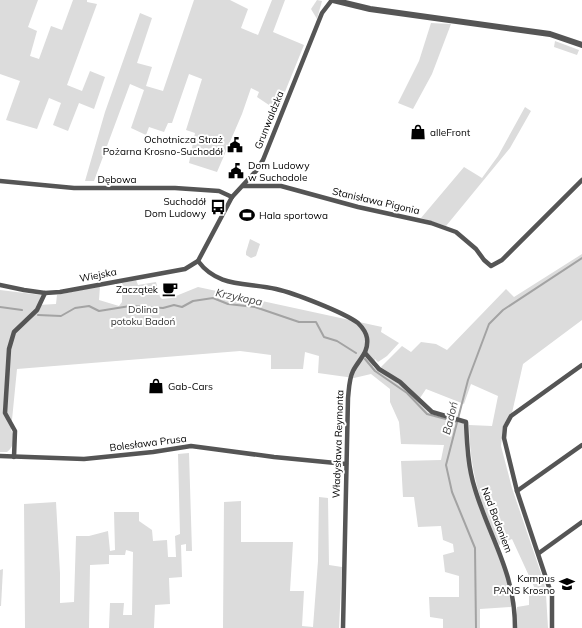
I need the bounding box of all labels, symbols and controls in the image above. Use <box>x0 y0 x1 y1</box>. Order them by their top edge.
street label: Grunwaldzka <box>251 89 287 151</box>
shop icon: alleFront <box>409 123 427 141</box>
place label: alleFront <box>430 126 471 139</box>
place label: Ochotnicza Straż Pożarna Krosno-Suchodół <box>103 133 224 158</box>
public building icon: Ochotnicza Straż Pożarna Krosno-Suchodół <box>226 136 244 154</box>
place label: Dom Ludowy w Suchodole <box>248 159 310 184</box>
public building icon: Dom Ludowy w Suchodole <box>227 162 245 180</box>
street label: Dębowa <box>97 173 137 186</box>
street label: Stanisława Pigonia <box>331 185 421 217</box>
place label: Suchodół Dom Ludowy <box>145 195 207 220</box>
bus stop icon: Suchodół Dom Ludowy <box>209 198 227 216</box>
sports icon: Hala sportowa <box>238 206 256 224</box>
place label: Hala sportowa <box>259 209 328 222</box>
street label: Wiejska <box>78 265 118 285</box>
cafe icon: Zaczątek <box>161 280 179 298</box>
place label: Zaczątek <box>116 283 159 296</box>
water label: Krzykopa <box>214 285 264 309</box>
park label: Dolina potoku Badoń <box>111 303 175 328</box>
shop icon: Gab-Cars <box>147 377 165 395</box>
place label: Gab-Cars <box>168 380 213 393</box>
street label: Władysława Reymonta <box>330 390 346 498</box>
water label: Badoń <box>439 400 461 436</box>
street label: Bolesława Prusa <box>109 432 187 454</box>
street label: Nad Badoniem <box>479 485 516 555</box>
place label: Kampus PANS Krosno <box>493 572 555 597</box>
school or university icon: Kampus PANS Krosno <box>558 575 576 593</box>

